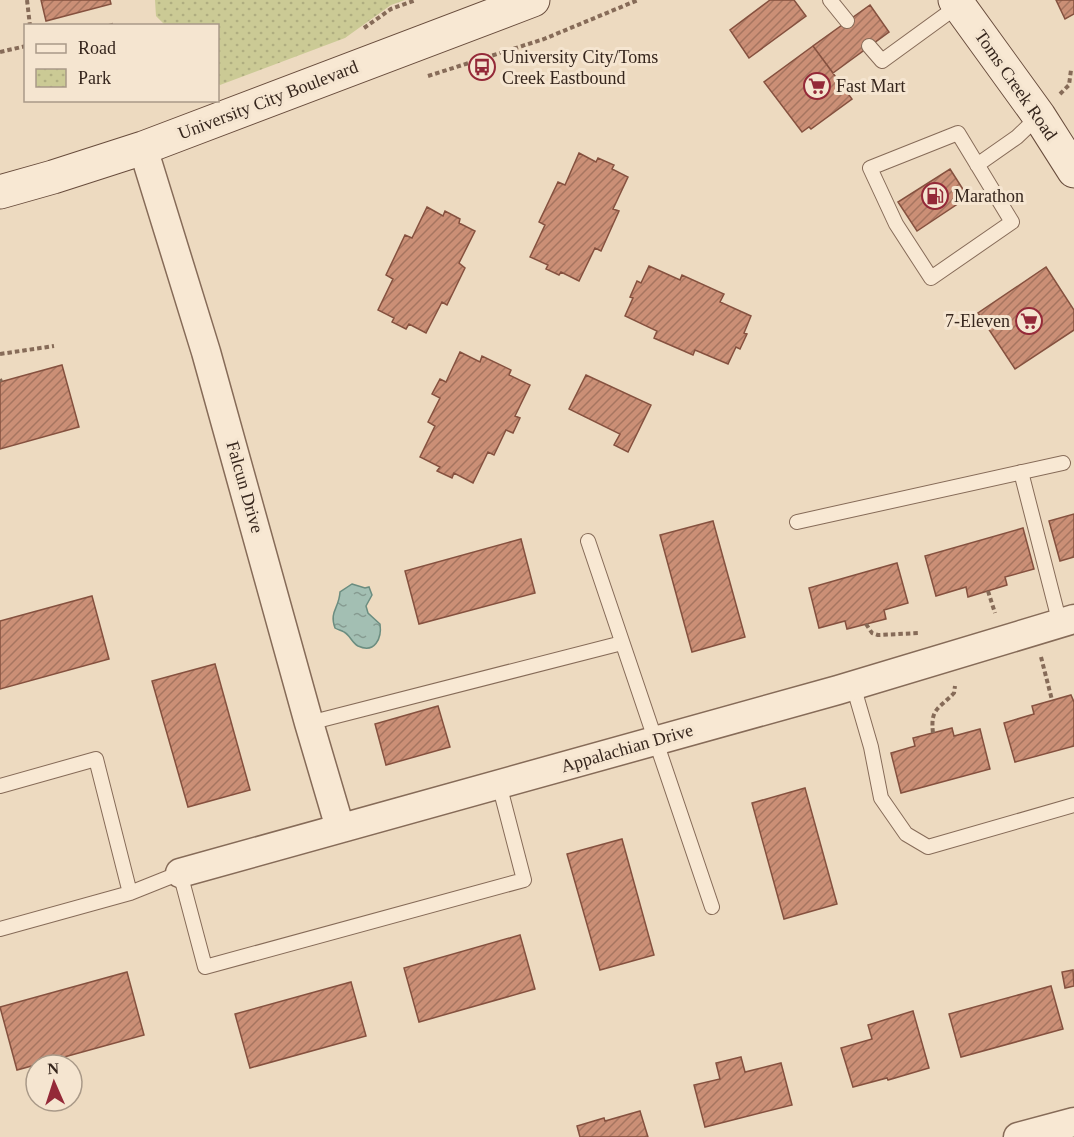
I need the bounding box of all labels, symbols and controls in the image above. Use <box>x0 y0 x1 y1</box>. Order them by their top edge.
legend <box>24 24 219 102</box>
street label: Toms Creek Road <box>971 26 1061 144</box>
text: Road <box>78 38 116 58</box>
place label: University City/Toms Creek Eastbound <box>502 47 658 88</box>
bus stop icon: University City/Toms Creek Eastbound <box>467 52 497 82</box>
street label: University City Boulevard <box>175 56 361 144</box>
text: Park <box>78 68 111 88</box>
supermarket icon: Fast Mart <box>802 71 832 101</box>
place label: Fast Mart <box>836 76 906 96</box>
fuel station icon: Marathon <box>920 181 950 211</box>
place label: Marathon <box>954 186 1024 206</box>
supermarket icon: 7-Eleven <box>1014 306 1044 336</box>
place label: 7-Eleven <box>945 311 1010 331</box>
street label: Falcun Drive <box>222 439 268 535</box>
street label: Appalachian Drive <box>559 720 695 776</box>
north arrow <box>24 1053 84 1113</box>
text: N <box>47 1060 60 1077</box>

